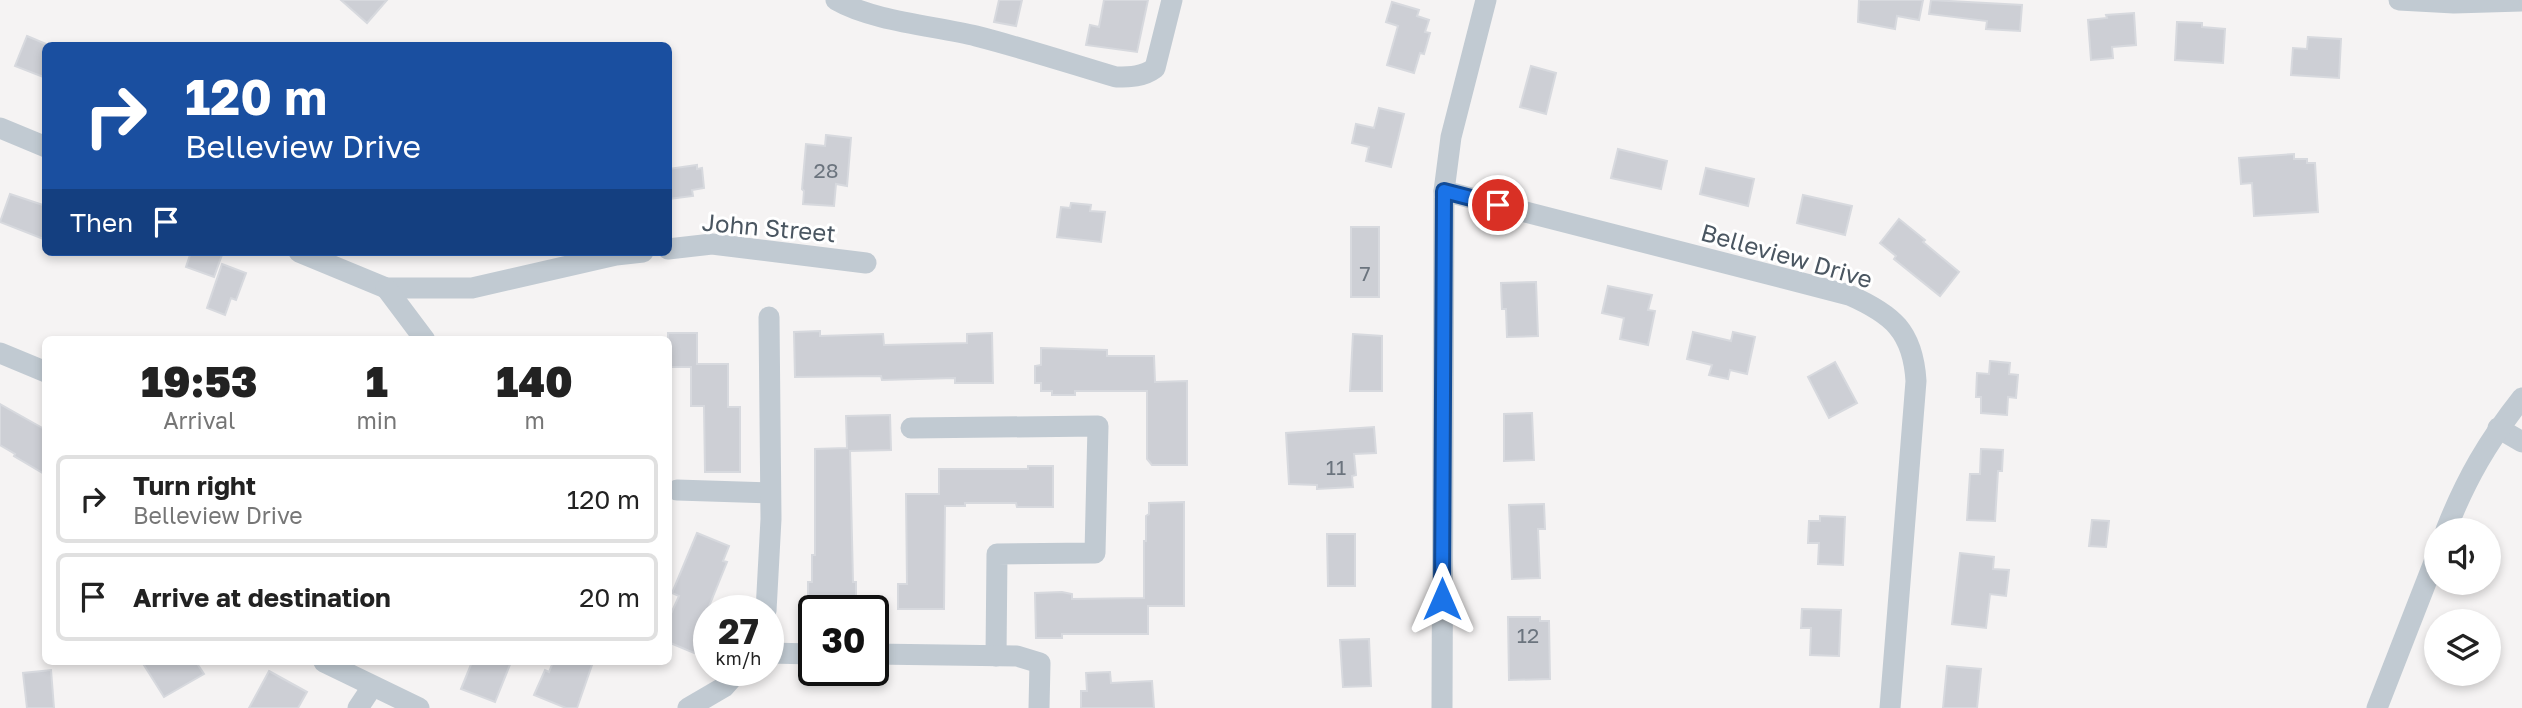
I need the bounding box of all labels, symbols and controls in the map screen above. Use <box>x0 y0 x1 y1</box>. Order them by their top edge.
text: 120 m <box>185 67 327 126</box>
icon: right <box>70 70 161 161</box>
text: Belleview Drive <box>185 127 421 165</box>
house number: 28 <box>814 157 839 183</box>
pin <box>1468 175 1528 235</box>
icon: arrive <box>1479 186 1517 224</box>
icon: arrive <box>147 203 185 241</box>
text: Then <box>70 207 133 238</box>
street label: John Street <box>701 207 837 247</box>
street label: Belleview Drive <box>1698 217 1876 293</box>
house number: 7 <box>1359 260 1371 286</box>
text: 19:53 <box>141 356 257 406</box>
text: 1 <box>366 356 388 406</box>
text: 140 <box>496 356 573 406</box>
text: Arrival <box>163 406 235 434</box>
text: min <box>356 406 397 434</box>
text: m <box>524 406 545 434</box>
house number: 11 <box>1326 454 1346 480</box>
text: Turn right <box>133 470 256 501</box>
icon: right <box>74 480 112 518</box>
text: 120 m <box>567 484 640 515</box>
text: Belleview Drive <box>133 501 303 529</box>
map controls <box>2424 518 2501 686</box>
button: sound <box>2424 518 2501 595</box>
position arrow <box>1405 562 1479 636</box>
icon: arrive <box>74 578 112 616</box>
text: Arrive at destination <box>133 582 391 613</box>
text: 20 m <box>579 582 640 613</box>
speed limit sign: 30 <box>798 595 889 686</box>
button: layers <box>2424 609 2501 686</box>
text: 27 <box>718 610 759 652</box>
house number: 12 <box>1517 622 1539 648</box>
text: km/h <box>716 647 761 669</box>

